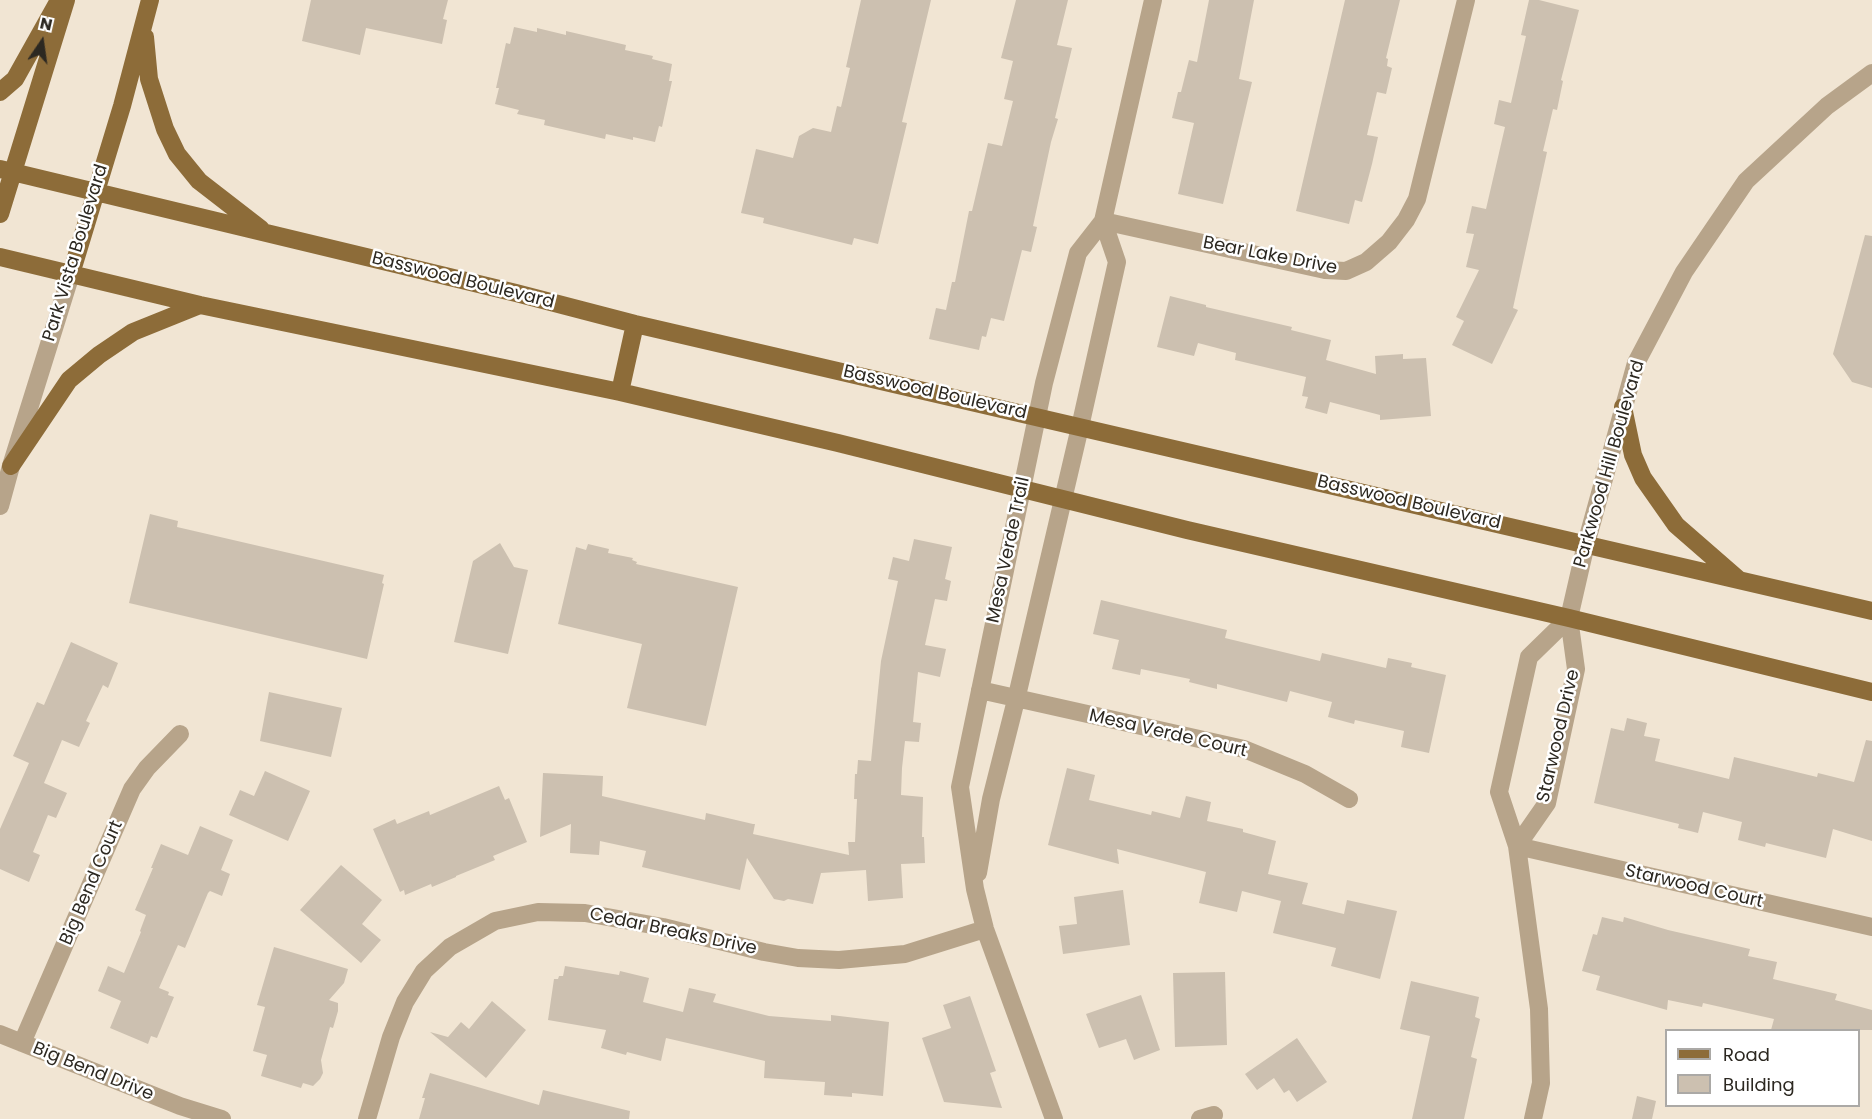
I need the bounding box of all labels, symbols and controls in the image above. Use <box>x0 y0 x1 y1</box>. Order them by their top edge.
text: N <box>38 11 55 37</box>
north arrow <box>12 12 72 72</box>
street label: Park Vista Boulevard <box>39 162 113 344</box>
street label: Bear Lake Drive <box>1201 232 1339 280</box>
street label: Basswood Boulevard <box>369 248 557 314</box>
street label: Parkwood Hill Boulevard <box>1570 358 1650 570</box>
street label: Basswood Boulevard <box>841 361 1029 425</box>
street label: Basswood Boulevard <box>1315 471 1503 535</box>
street label: Mesa Verde Trail <box>983 475 1035 625</box>
street label: Starwood Drive <box>1533 667 1585 805</box>
street label: Mesa Verde Court <box>1087 705 1249 763</box>
street label: Big Bend Court <box>56 817 128 949</box>
street label: Starwood Court <box>1623 861 1765 913</box>
street label: Cedar Breaks Drive <box>587 904 759 960</box>
legend <box>1665 1029 1860 1107</box>
street label: Big Bend Drive <box>29 1038 157 1106</box>
text: Road <box>1723 1042 1770 1067</box>
text: Building <box>1723 1072 1795 1097</box>

